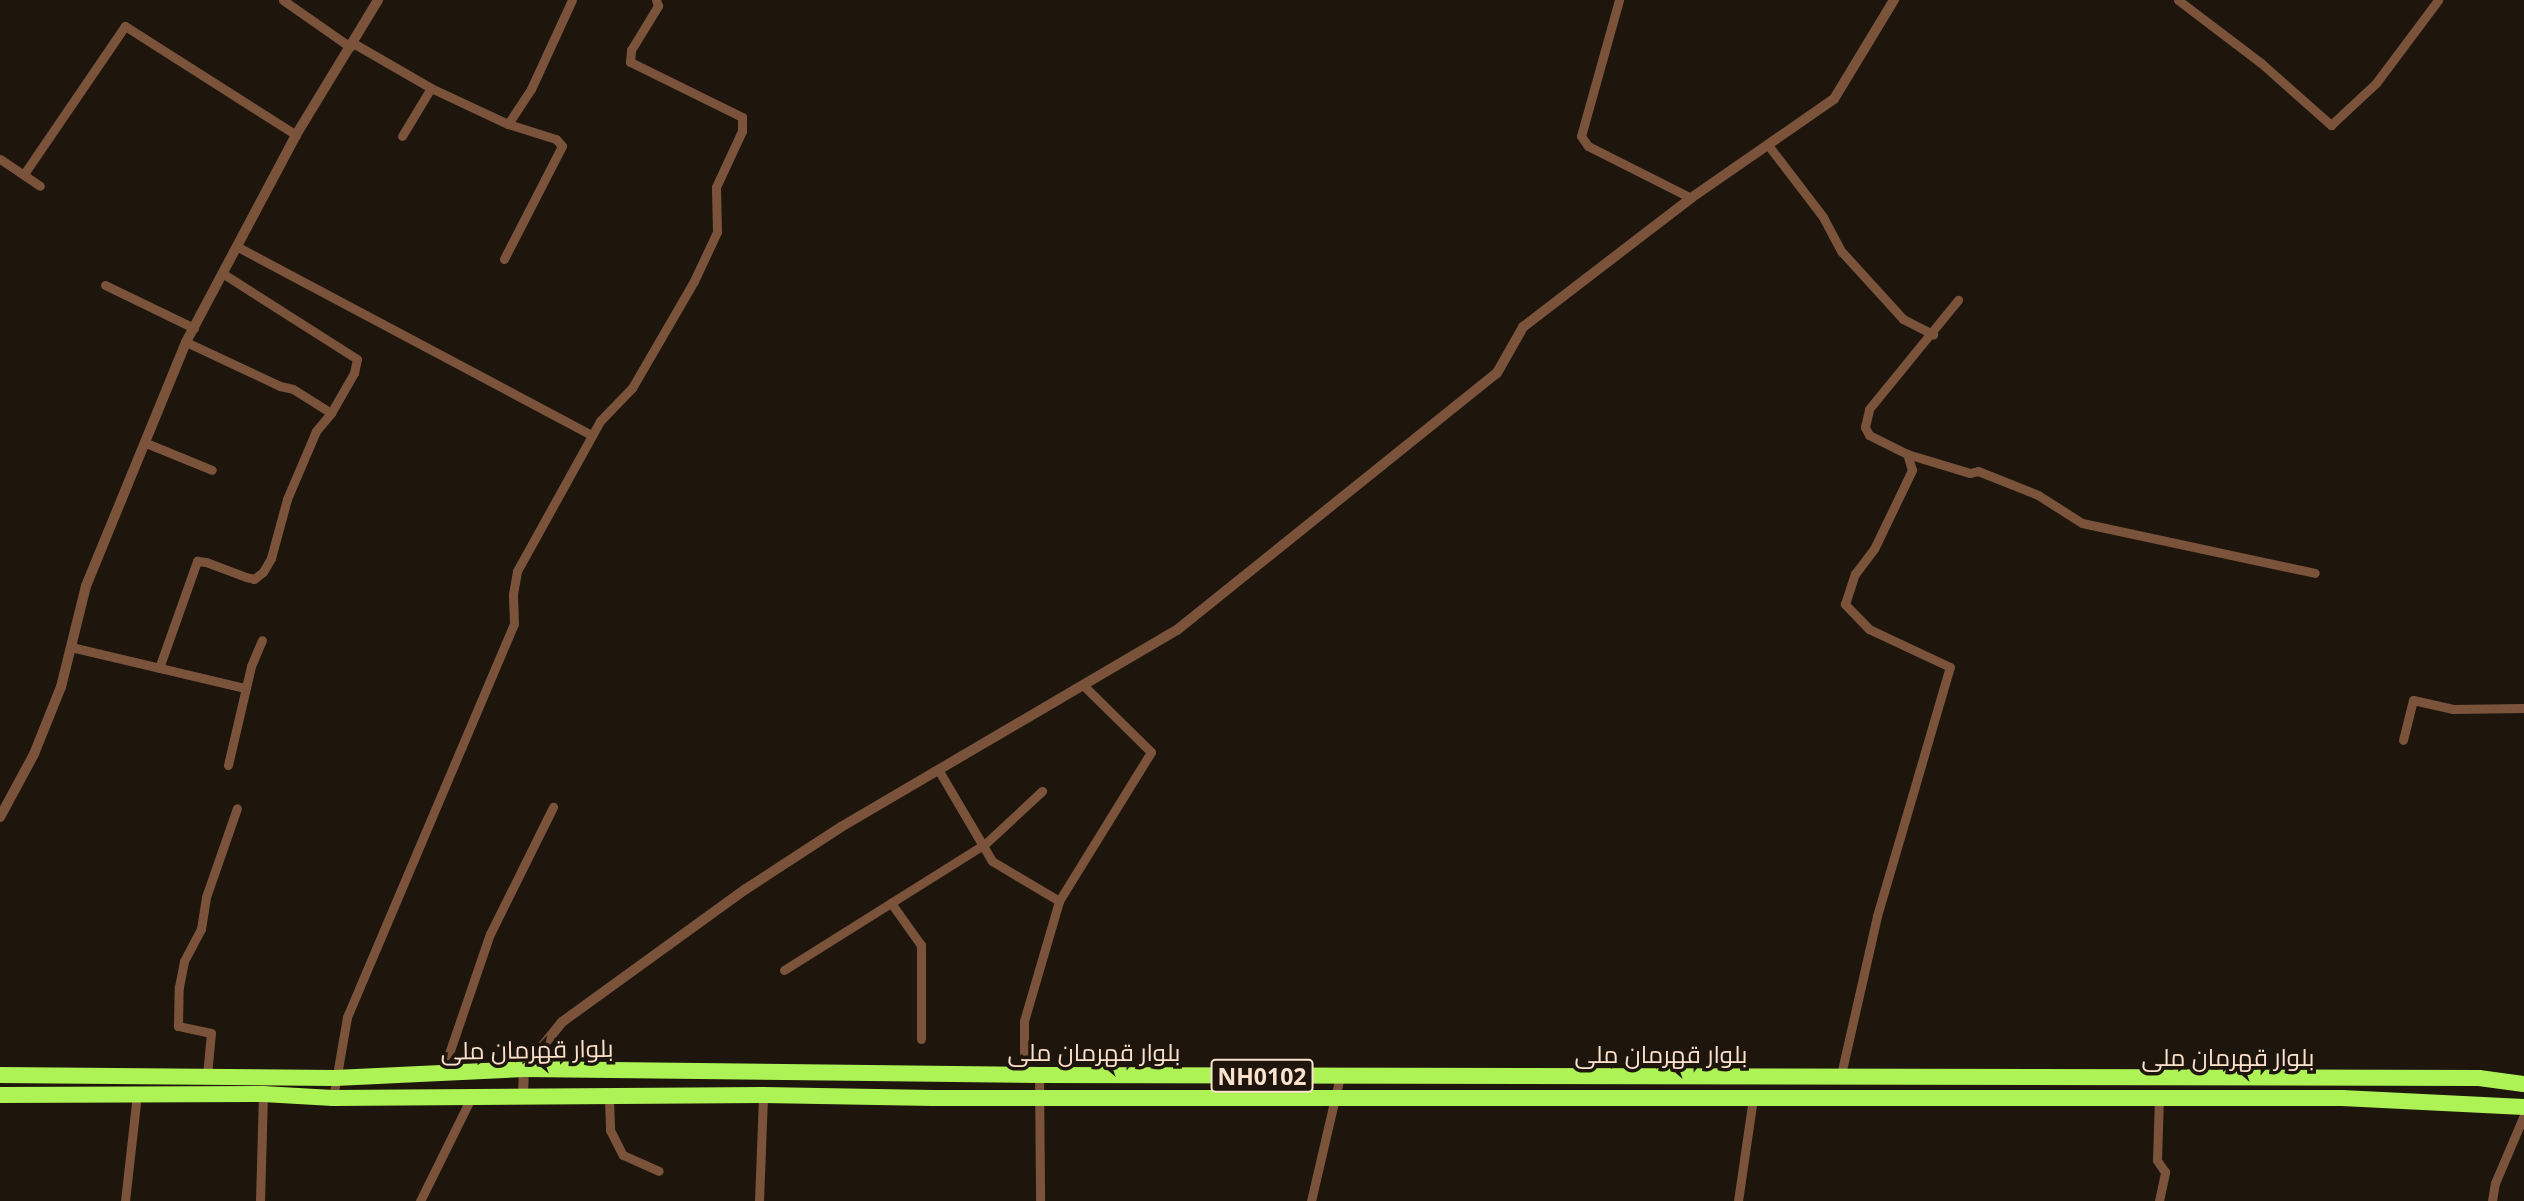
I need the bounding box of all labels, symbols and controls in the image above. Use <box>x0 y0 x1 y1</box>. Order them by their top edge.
street label: بلوار قهرمان ملی <box>440 1033 614 1065</box>
street label: بلوار قهرمان ملی <box>1008 1038 1180 1066</box>
street label: بلوار قهرمان ملی <box>1575 1040 1747 1068</box>
street label: بلوار قهرمان ملی <box>2142 1043 2314 1071</box>
road number: NH0102 <box>1210 1056 1314 1096</box>

